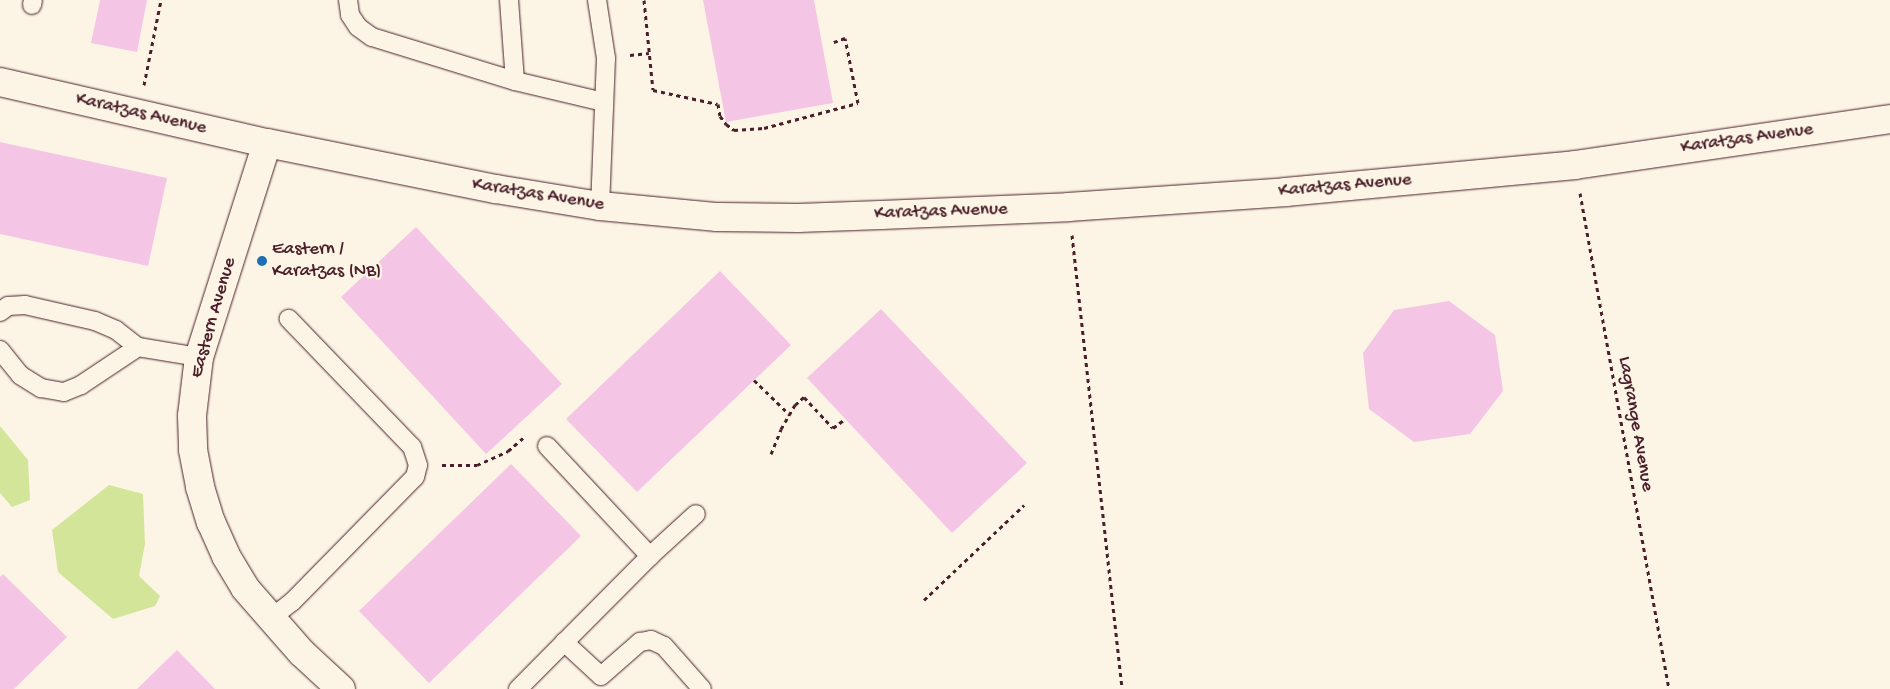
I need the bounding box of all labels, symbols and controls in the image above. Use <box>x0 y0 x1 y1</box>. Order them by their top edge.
street label: Karatzas Avenue <box>73 88 209 140</box>
street label: Karatzas Avenue <box>1679 118 1815 160</box>
street label: Karatzas Avenue <box>1277 169 1413 203</box>
street label: Karatzas Avenue <box>470 173 606 217</box>
street label: Karatzas Avenue <box>874 198 1008 226</box>
place label: Eastern / Karatzas (NB) <box>272 239 381 283</box>
street label: Eastern Avenue <box>186 255 242 381</box>
marker: Eastern / Karatzas (NB) <box>256 255 268 267</box>
street label: Lagrange Avenue <box>1612 355 1658 493</box>

